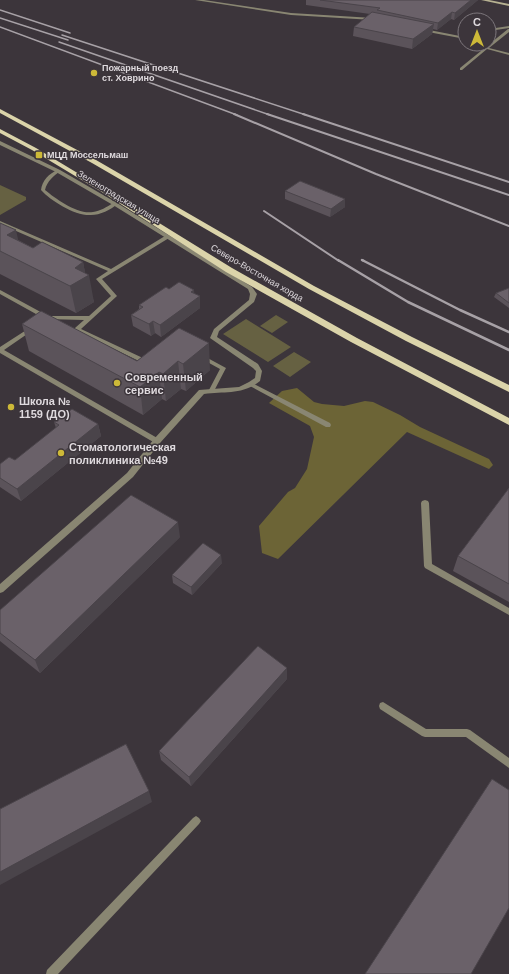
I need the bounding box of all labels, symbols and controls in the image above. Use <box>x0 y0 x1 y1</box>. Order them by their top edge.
north arrow <box>457 12 497 52</box>
text: С <box>473 16 481 28</box>
place label: Пожарный поезд ст. Ховрино <box>102 63 178 83</box>
marker: Пожарный поезд ст. Ховрино <box>89 68 99 78</box>
marker: МЦД Моссельмаш <box>34 150 44 160</box>
place label: МЦД Моссельмаш <box>47 150 128 160</box>
street label: Зеленоградская улица <box>76 168 162 226</box>
street label: Северо-Восточная хорда <box>209 242 305 304</box>
place label: Современный сервис <box>125 371 203 396</box>
marker: Современный сервис <box>112 378 122 388</box>
place label: Школа № 1159 (ДО) <box>19 395 70 420</box>
marker: Школа № 1159 (ДО) <box>6 402 16 412</box>
place label: Стоматологическая поликлиника №49 <box>69 441 176 466</box>
marker: Стоматологическая поликлиника №49 <box>56 448 66 458</box>

